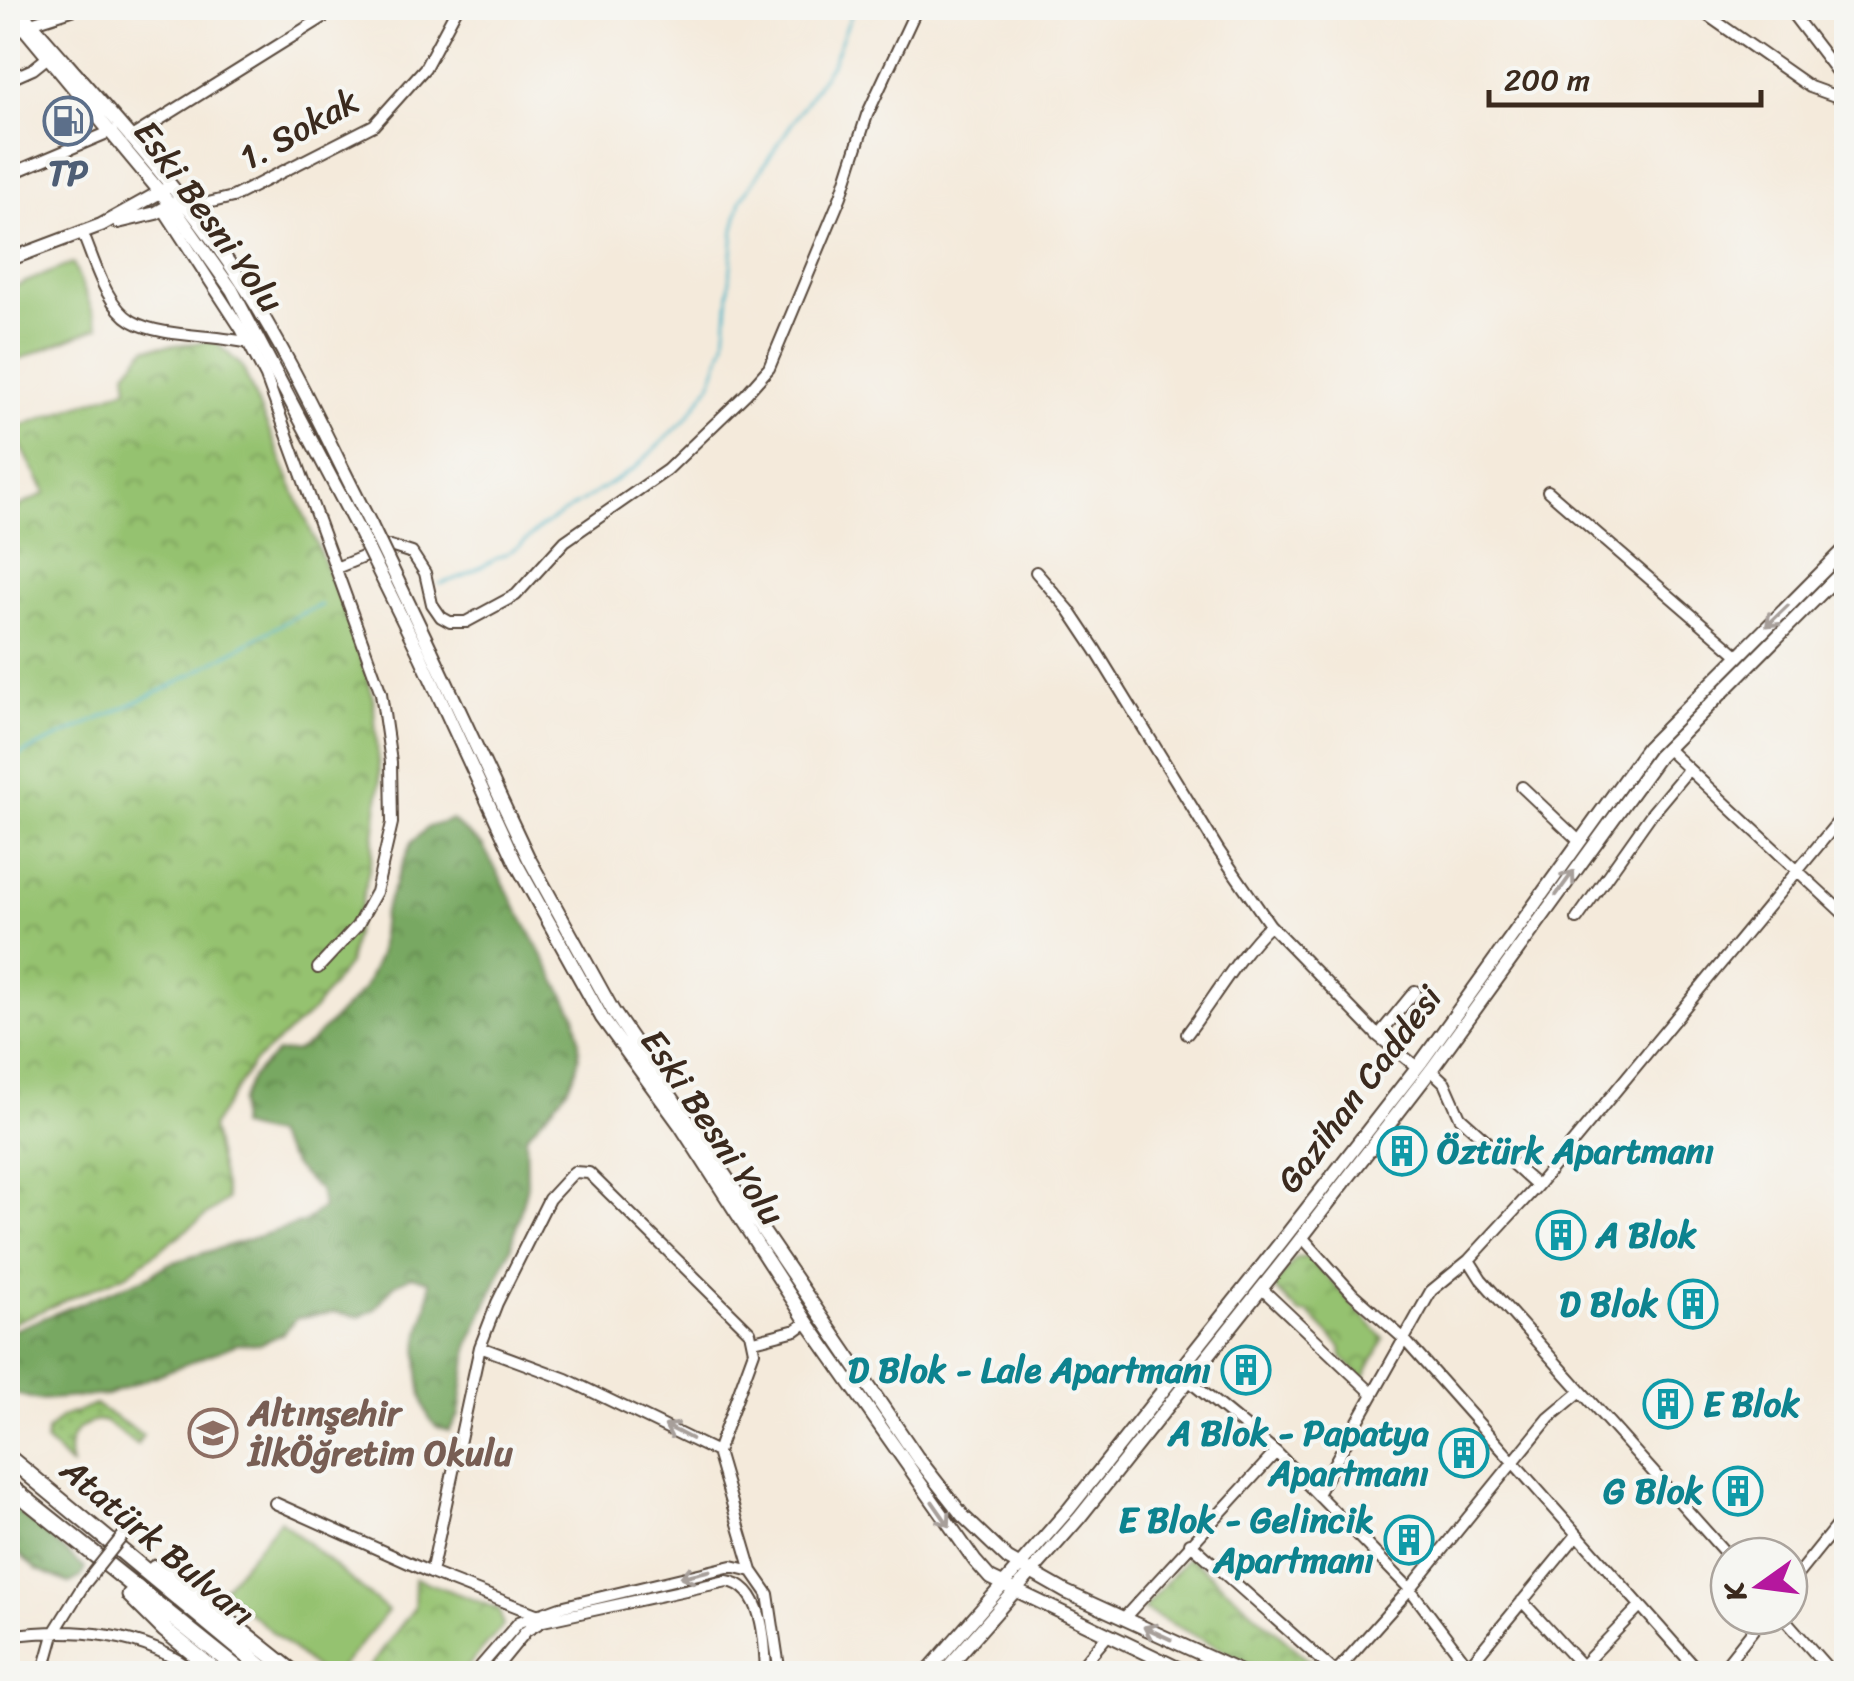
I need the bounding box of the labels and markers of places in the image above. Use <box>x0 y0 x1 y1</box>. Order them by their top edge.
fuel station icon: TP <box>42 95 94 147</box>
place label: TP <box>48 142 88 204</box>
place label: Öztürk Apartmanı <box>1437 1120 1714 1182</box>
building icon: Öztürk Apartmanı <box>1376 1125 1428 1177</box>
place label: A Blok <box>1594 1204 1697 1266</box>
building icon: A Blok <box>1535 1209 1587 1261</box>
place label: D Blok <box>1559 1273 1658 1335</box>
building icon: D Blok <box>1667 1278 1719 1330</box>
place label: D Blok - Lale Apartmanı <box>848 1339 1211 1401</box>
building icon: D Blok - Lale Apartmanı <box>1220 1344 1272 1396</box>
place label: E Blok <box>1703 1373 1800 1435</box>
building icon: E Blok <box>1642 1378 1694 1430</box>
place label: Altınşehir İlkÖğretim Okulu <box>246 1382 513 1484</box>
place label: A Blok - Papatya Apartmanı <box>1166 1402 1429 1504</box>
school or university icon: Altınşehir İlkÖğretim Okulu <box>187 1407 239 1459</box>
building icon: A Blok - Papatya Apartmanı <box>1438 1427 1490 1479</box>
place label: G Blok <box>1603 1460 1703 1522</box>
building icon: G Blok <box>1712 1465 1764 1517</box>
place label: E Blok - Gelincik Apartmanı <box>1119 1489 1374 1591</box>
building icon: E Blok - Gelincik Apartmanı <box>1383 1514 1435 1566</box>

